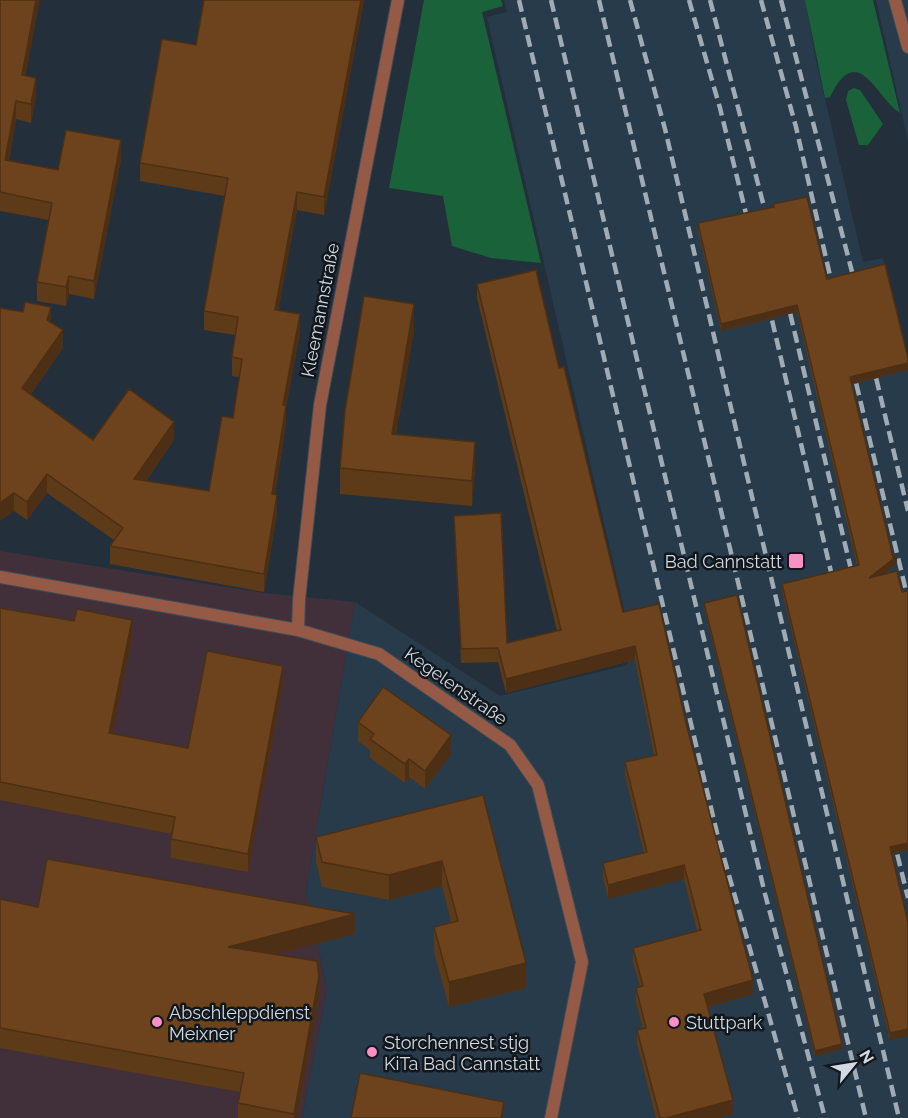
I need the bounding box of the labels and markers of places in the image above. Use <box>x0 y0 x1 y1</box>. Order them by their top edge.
place label: Bad Cannstatt <box>665 551 782 572</box>
marker: Bad Cannstatt <box>787 552 805 570</box>
place label: Abschleppdienst Meixner <box>169 1002 310 1044</box>
place label: Stuttpark <box>686 1012 763 1033</box>
marker: Abschleppdienst Meixner <box>150 1015 164 1029</box>
marker: Stuttpark <box>667 1015 681 1029</box>
place label: Storchennest stjg KiTa Bad Cannstatt <box>384 1032 540 1074</box>
marker: Storchennest stjg KiTa Bad Cannstatt <box>365 1045 379 1059</box>

